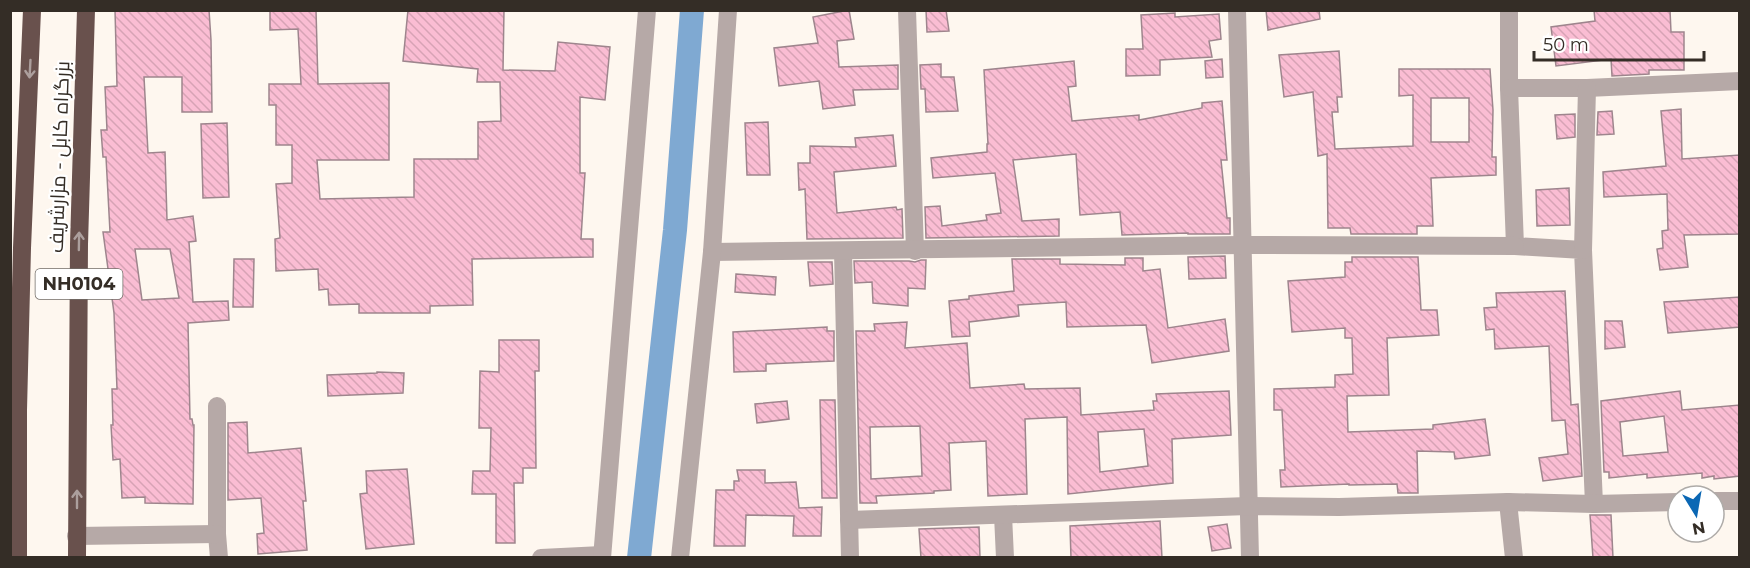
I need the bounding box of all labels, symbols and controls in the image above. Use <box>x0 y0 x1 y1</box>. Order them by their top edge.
scale bar <box>1534 24 1704 62</box>
text: 50 m <box>1543 34 1589 56</box>
one-way arrow <box>24 58 35 78</box>
street label: بزرگراه کابل - مزارشریف <box>44 60 75 254</box>
one-way arrow <box>73 232 85 252</box>
road number: NH0104 <box>36 269 122 299</box>
north arrow <box>1666 484 1726 544</box>
one-way arrow <box>71 490 83 510</box>
text: N <box>1691 518 1707 539</box>

